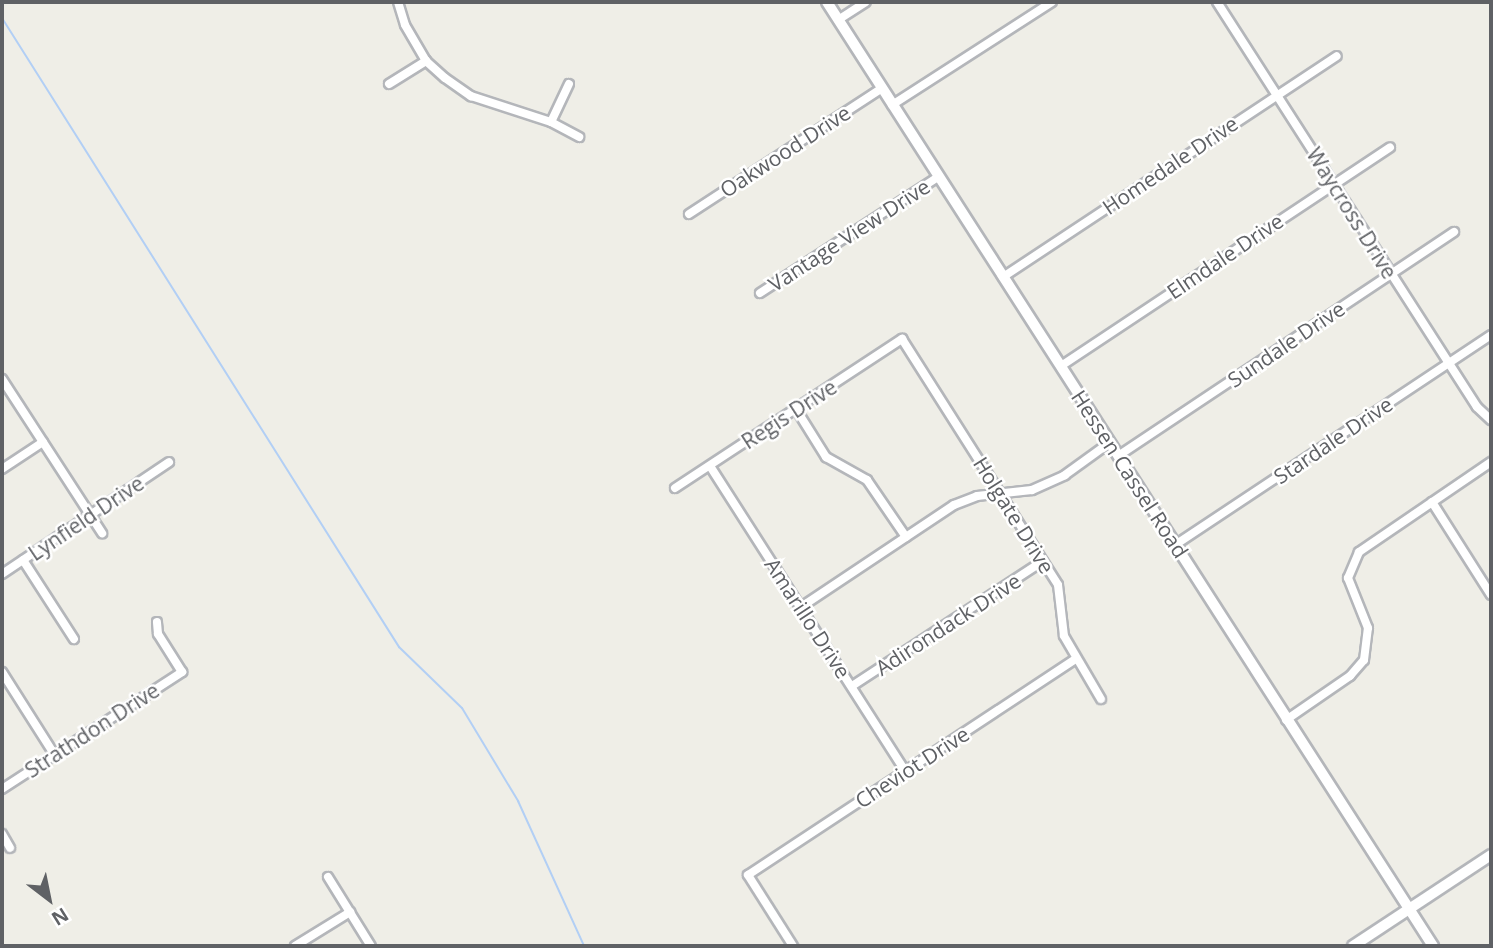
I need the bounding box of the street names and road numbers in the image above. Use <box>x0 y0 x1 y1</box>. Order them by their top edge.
street label: Oakwood Drive <box>715 100 855 202</box>
street label: Homedale Drive <box>1098 110 1242 220</box>
street label: Waycross Drive <box>1302 143 1402 283</box>
street label: Vantage View Drive <box>763 173 935 297</box>
street label: Elmdale Drive <box>1162 208 1288 304</box>
street label: Sundale Drive <box>1223 296 1349 392</box>
street label: Regis Drive <box>737 374 841 454</box>
street label: Hessen Cassel Road <box>1066 385 1194 563</box>
street label: Stardale Drive <box>1269 391 1397 489</box>
street label: Holgate Drive <box>968 452 1060 578</box>
street label: Lynfield Drive <box>24 470 148 566</box>
street label: Amarillo Drive <box>760 553 856 683</box>
street label: Adirondack Drive <box>871 568 1025 680</box>
street label: Strathdon Drive <box>20 677 164 783</box>
street label: Cheviot Drive <box>850 721 974 813</box>

